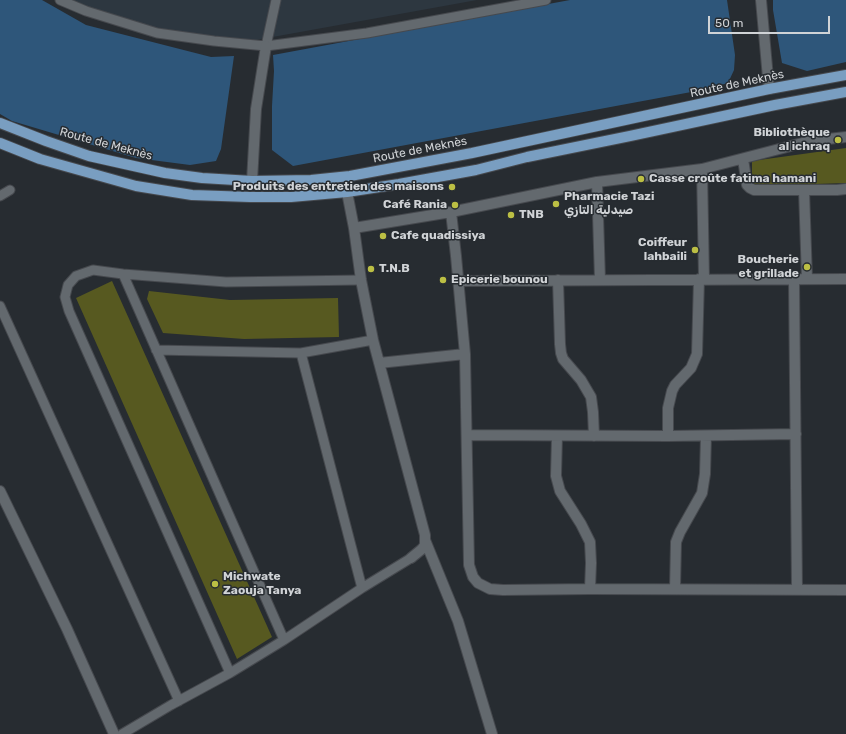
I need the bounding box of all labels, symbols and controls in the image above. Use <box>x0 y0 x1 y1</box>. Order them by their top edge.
scale bar <box>710 8 832 34</box>
text: 50 m <box>715 16 743 30</box>
street label: Route de Meknès <box>689 67 785 101</box>
street label: Route de Meknès <box>58 125 154 163</box>
place label: Bibliothèque al ichraq <box>753 126 830 154</box>
street label: Route de Meknès <box>372 134 468 166</box>
marker: Bibliothèque al ichraq <box>833 135 843 145</box>
place label: Casse croûte fatima hamani <box>649 172 816 186</box>
marker: Casse croûte fatima hamani <box>636 174 646 184</box>
place label: Produits des entretien des maisons <box>233 180 444 194</box>
marker: Produits des entretien des maisons <box>447 182 457 192</box>
place label: Pharmacie Tazi صيدلية التازي <box>564 190 654 218</box>
place label: Café Rania <box>383 198 447 212</box>
marker: Pharmacie Tazi صيدلية التازي <box>551 199 561 209</box>
marker: Café Rania <box>450 200 460 210</box>
place label: TNB <box>519 208 544 222</box>
marker: TNB <box>506 210 516 220</box>
place label: Cafe quadissiya <box>391 229 485 243</box>
marker: Cafe quadissiya <box>378 231 388 241</box>
place label: Coiffeur lahbaili <box>638 236 687 264</box>
marker: Coiffeur lahbaili <box>690 245 700 255</box>
place label: Boucherie et grillade <box>738 253 799 281</box>
place label: T.N.B <box>379 262 410 276</box>
marker: Boucherie et grillade <box>802 262 812 272</box>
marker: T.N.B <box>366 264 376 274</box>
place label: Epicerie bounou <box>451 273 548 287</box>
marker: Epicerie bounou <box>438 275 448 285</box>
place label: Michwate Zaouja Tanya <box>223 570 301 598</box>
marker: Michwate Zaouja Tanya <box>210 579 220 589</box>

